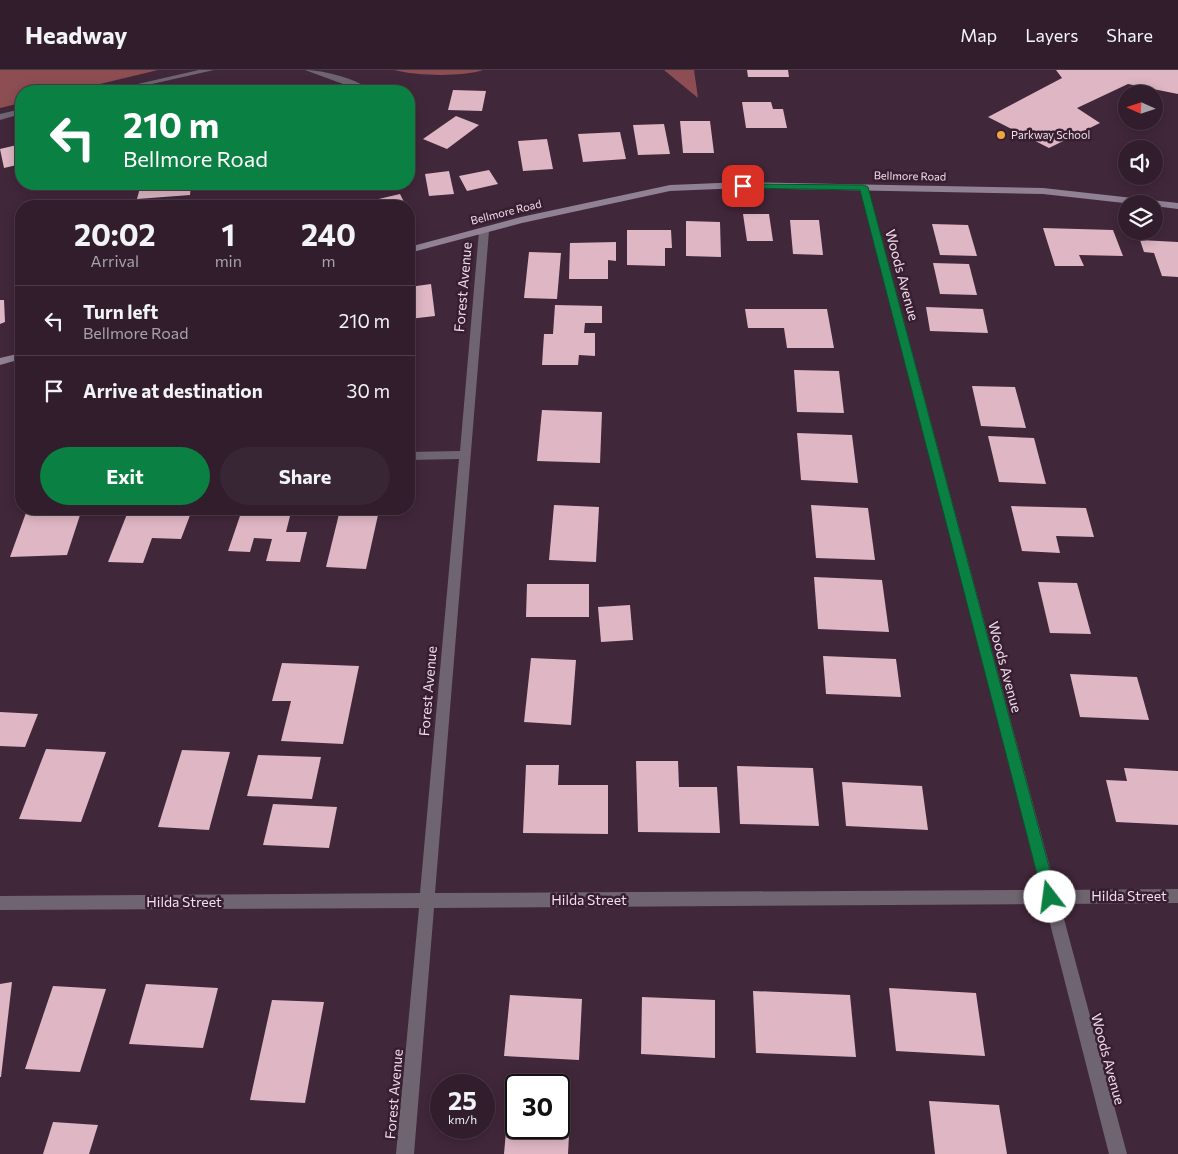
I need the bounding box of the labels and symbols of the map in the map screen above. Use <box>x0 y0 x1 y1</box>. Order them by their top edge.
north arrow <box>1118 85 1162 130</box>
place label: Parkway School <box>1011 128 1090 141</box>
marker: Parkway School <box>995 129 1007 141</box>
pin <box>722 165 764 207</box>
street label: Bellmore Road <box>874 168 946 183</box>
street label: Bellmore Road <box>469 196 543 227</box>
street label: Woods Avenue <box>882 227 923 322</box>
street label: Forest Avenue <box>450 241 475 333</box>
street label: Woods Avenue <box>985 619 1026 714</box>
street label: Forest Avenue <box>415 645 440 737</box>
position arrow <box>1023 870 1075 922</box>
street label: Hilda Street <box>1091 887 1167 904</box>
street label: Hilda Street <box>551 891 627 908</box>
street label: Hilda Street <box>146 893 222 910</box>
street label: Woods Avenue <box>1088 1011 1129 1106</box>
street label: Forest Avenue <box>381 1048 406 1140</box>
speed limit sign: 30 <box>505 1074 570 1139</box>

